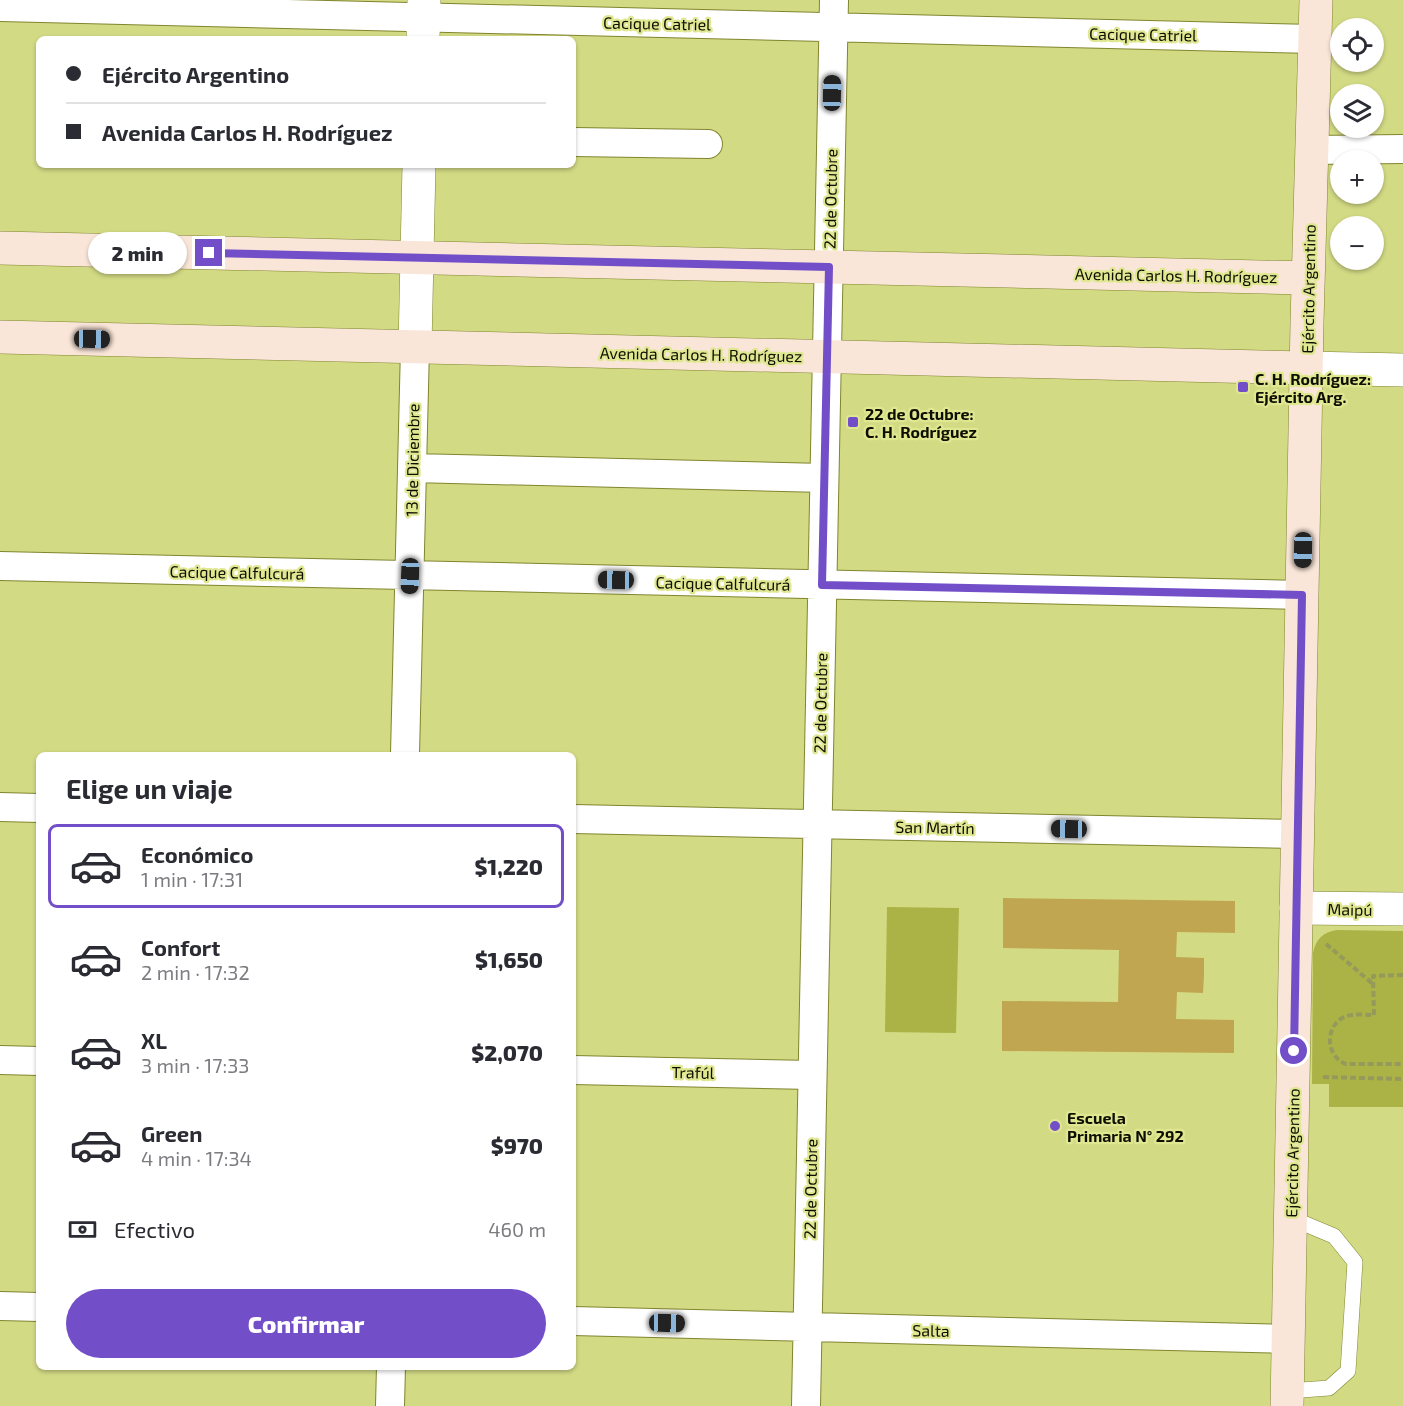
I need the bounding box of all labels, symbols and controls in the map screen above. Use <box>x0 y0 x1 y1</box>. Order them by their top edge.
street label: Cacique Catriel <box>603 13 711 33</box>
map controls <box>1330 18 1384 270</box>
button: locate <box>1330 18 1384 72</box>
street label: Cacique Catriel <box>1089 24 1197 44</box>
text: Ejército Argentino <box>102 61 289 87</box>
car <box>823 75 841 111</box>
button: layers <box>1330 84 1384 138</box>
text: Avenida Carlos H. Rodríguez <box>102 119 393 145</box>
street label: 22 de Octubre <box>820 149 840 249</box>
button: + <box>1330 150 1384 204</box>
button: − <box>1330 216 1384 270</box>
street label: Ejército Argentino <box>1297 224 1320 354</box>
callout: 2 min <box>89 232 188 274</box>
route end <box>195 239 222 266</box>
text: 2 min <box>112 241 163 265</box>
street label: Avenida Carlos H. Rodríguez <box>1075 264 1277 286</box>
car <box>74 330 110 348</box>
street label: Avenida Carlos H. Rodríguez <box>600 343 802 365</box>
place label: C. H. Rodríguez: Ejército Arg. <box>1255 369 1371 406</box>
marker: C. H. Rodríguez: Ejército Arg. <box>1236 380 1250 394</box>
street label: 13 de Diciembre <box>402 403 422 517</box>
place label: 22 de Octubre: C. H. Rodríguez <box>865 404 977 441</box>
marker: 22 de Octubre: C. H. Rodríguez <box>846 415 860 429</box>
car <box>1294 532 1312 568</box>
car <box>400 558 420 594</box>
street label: Cacique Calfulcurá <box>169 561 305 583</box>
car <box>598 571 634 589</box>
street label: Cacique Calfulcurá <box>655 572 791 594</box>
street label: 22 de Octubre <box>810 653 830 753</box>
text: Elige un viaje <box>66 772 233 804</box>
street label: San Martín <box>895 817 975 837</box>
car <box>1051 820 1087 838</box>
icon: car <box>69 839 123 893</box>
text: Económico <box>141 841 253 867</box>
text: $1,220 <box>474 853 543 879</box>
text: 1 min · 17:31 <box>141 867 243 891</box>
street label: Maipú <box>1327 899 1373 919</box>
icon: car <box>69 932 123 986</box>
text: Confort <box>141 934 220 960</box>
text: $1,650 <box>475 946 543 972</box>
text: 2 min · 17:32 <box>141 960 250 984</box>
icon: car <box>69 1025 123 1079</box>
text: XL <box>141 1027 167 1053</box>
route start <box>1280 1037 1307 1064</box>
text: $2,070 <box>471 1039 543 1065</box>
text: 3 min · 17:33 <box>141 1053 249 1077</box>
street label: Trafúl <box>671 1062 715 1082</box>
street label: Ejército Argentino <box>1281 1088 1304 1218</box>
place label: Escuela Primaria N° 292 <box>1067 1108 1184 1145</box>
icon: car <box>69 1118 123 1172</box>
marker: Escuela Primaria N° 292 <box>1048 1119 1062 1133</box>
text: Green <box>141 1120 203 1146</box>
text: $970 <box>491 1132 543 1158</box>
street label: 22 de Octubre <box>800 1139 820 1239</box>
text: 4 min · 17:34 <box>141 1146 252 1170</box>
icon: cash <box>66 1213 99 1246</box>
text: Efectivo <box>114 1216 195 1242</box>
text: 460 m <box>488 1217 546 1241</box>
button: Confirmar <box>66 1289 546 1358</box>
car <box>649 1314 685 1332</box>
street label: Salta <box>912 1320 950 1340</box>

